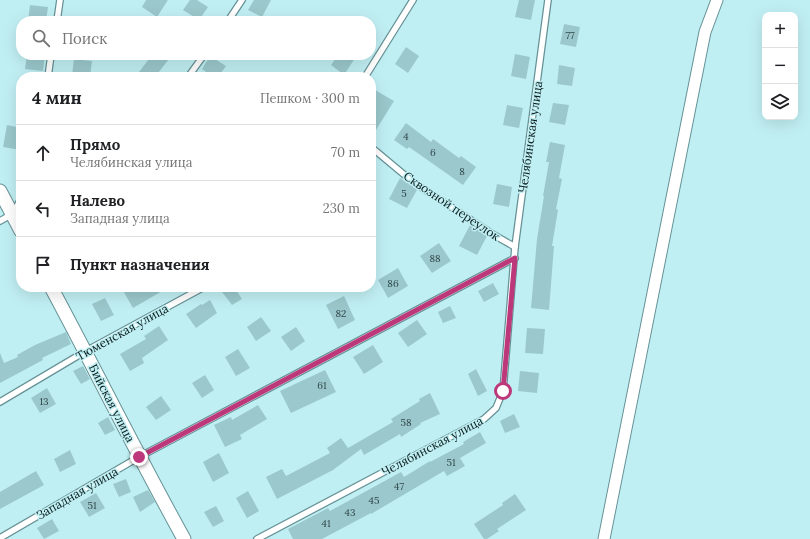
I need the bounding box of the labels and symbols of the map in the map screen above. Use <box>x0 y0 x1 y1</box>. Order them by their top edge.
house number: 77 <box>565 29 575 42</box>
street label: Челябинская улица <box>515 80 545 194</box>
house number: 4 <box>403 130 409 143</box>
house number: 6 <box>430 146 436 159</box>
house number: 8 <box>459 165 465 178</box>
street label: Сквозной переулок <box>401 168 504 244</box>
house number: 5 <box>401 187 407 200</box>
house number: 88 <box>429 252 441 265</box>
house number: 86 <box>387 277 399 290</box>
street label: Тюменская улица <box>73 300 171 364</box>
house number: 82 <box>336 307 347 320</box>
street label: Бийская улица <box>86 361 138 445</box>
house number: 61 <box>317 379 327 392</box>
route start <box>494 382 512 400</box>
house number: 13 <box>39 395 49 408</box>
street label: Челябинская улица <box>379 413 485 479</box>
house number: 58 <box>400 416 412 429</box>
route end <box>130 448 148 466</box>
house number: 51 <box>446 456 456 469</box>
street label: Западная улица <box>33 463 121 523</box>
house number: 47 <box>394 480 404 493</box>
house number: 45 <box>369 494 379 507</box>
house number: 51 <box>87 499 97 512</box>
house number: 43 <box>345 506 356 519</box>
house number: 41 <box>321 517 331 530</box>

